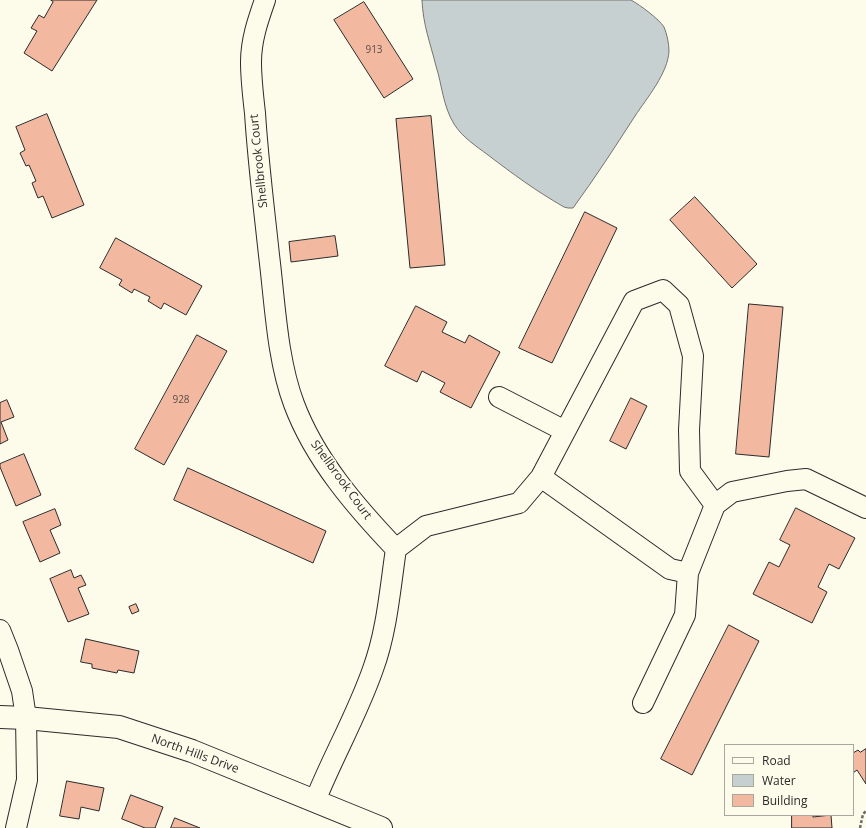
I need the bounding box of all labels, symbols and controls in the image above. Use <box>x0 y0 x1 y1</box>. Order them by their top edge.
house number: 913 <box>365 44 383 56</box>
street label: Shellbrook Court <box>247 113 271 209</box>
house number: 928 <box>172 394 190 406</box>
street label: Shellbrook Court <box>308 438 374 522</box>
street label: North Hills Drive <box>149 731 241 777</box>
legend <box>724 744 854 816</box>
text: Road <box>762 752 791 769</box>
text: Water <box>762 772 796 789</box>
text: Building <box>762 792 807 809</box>

